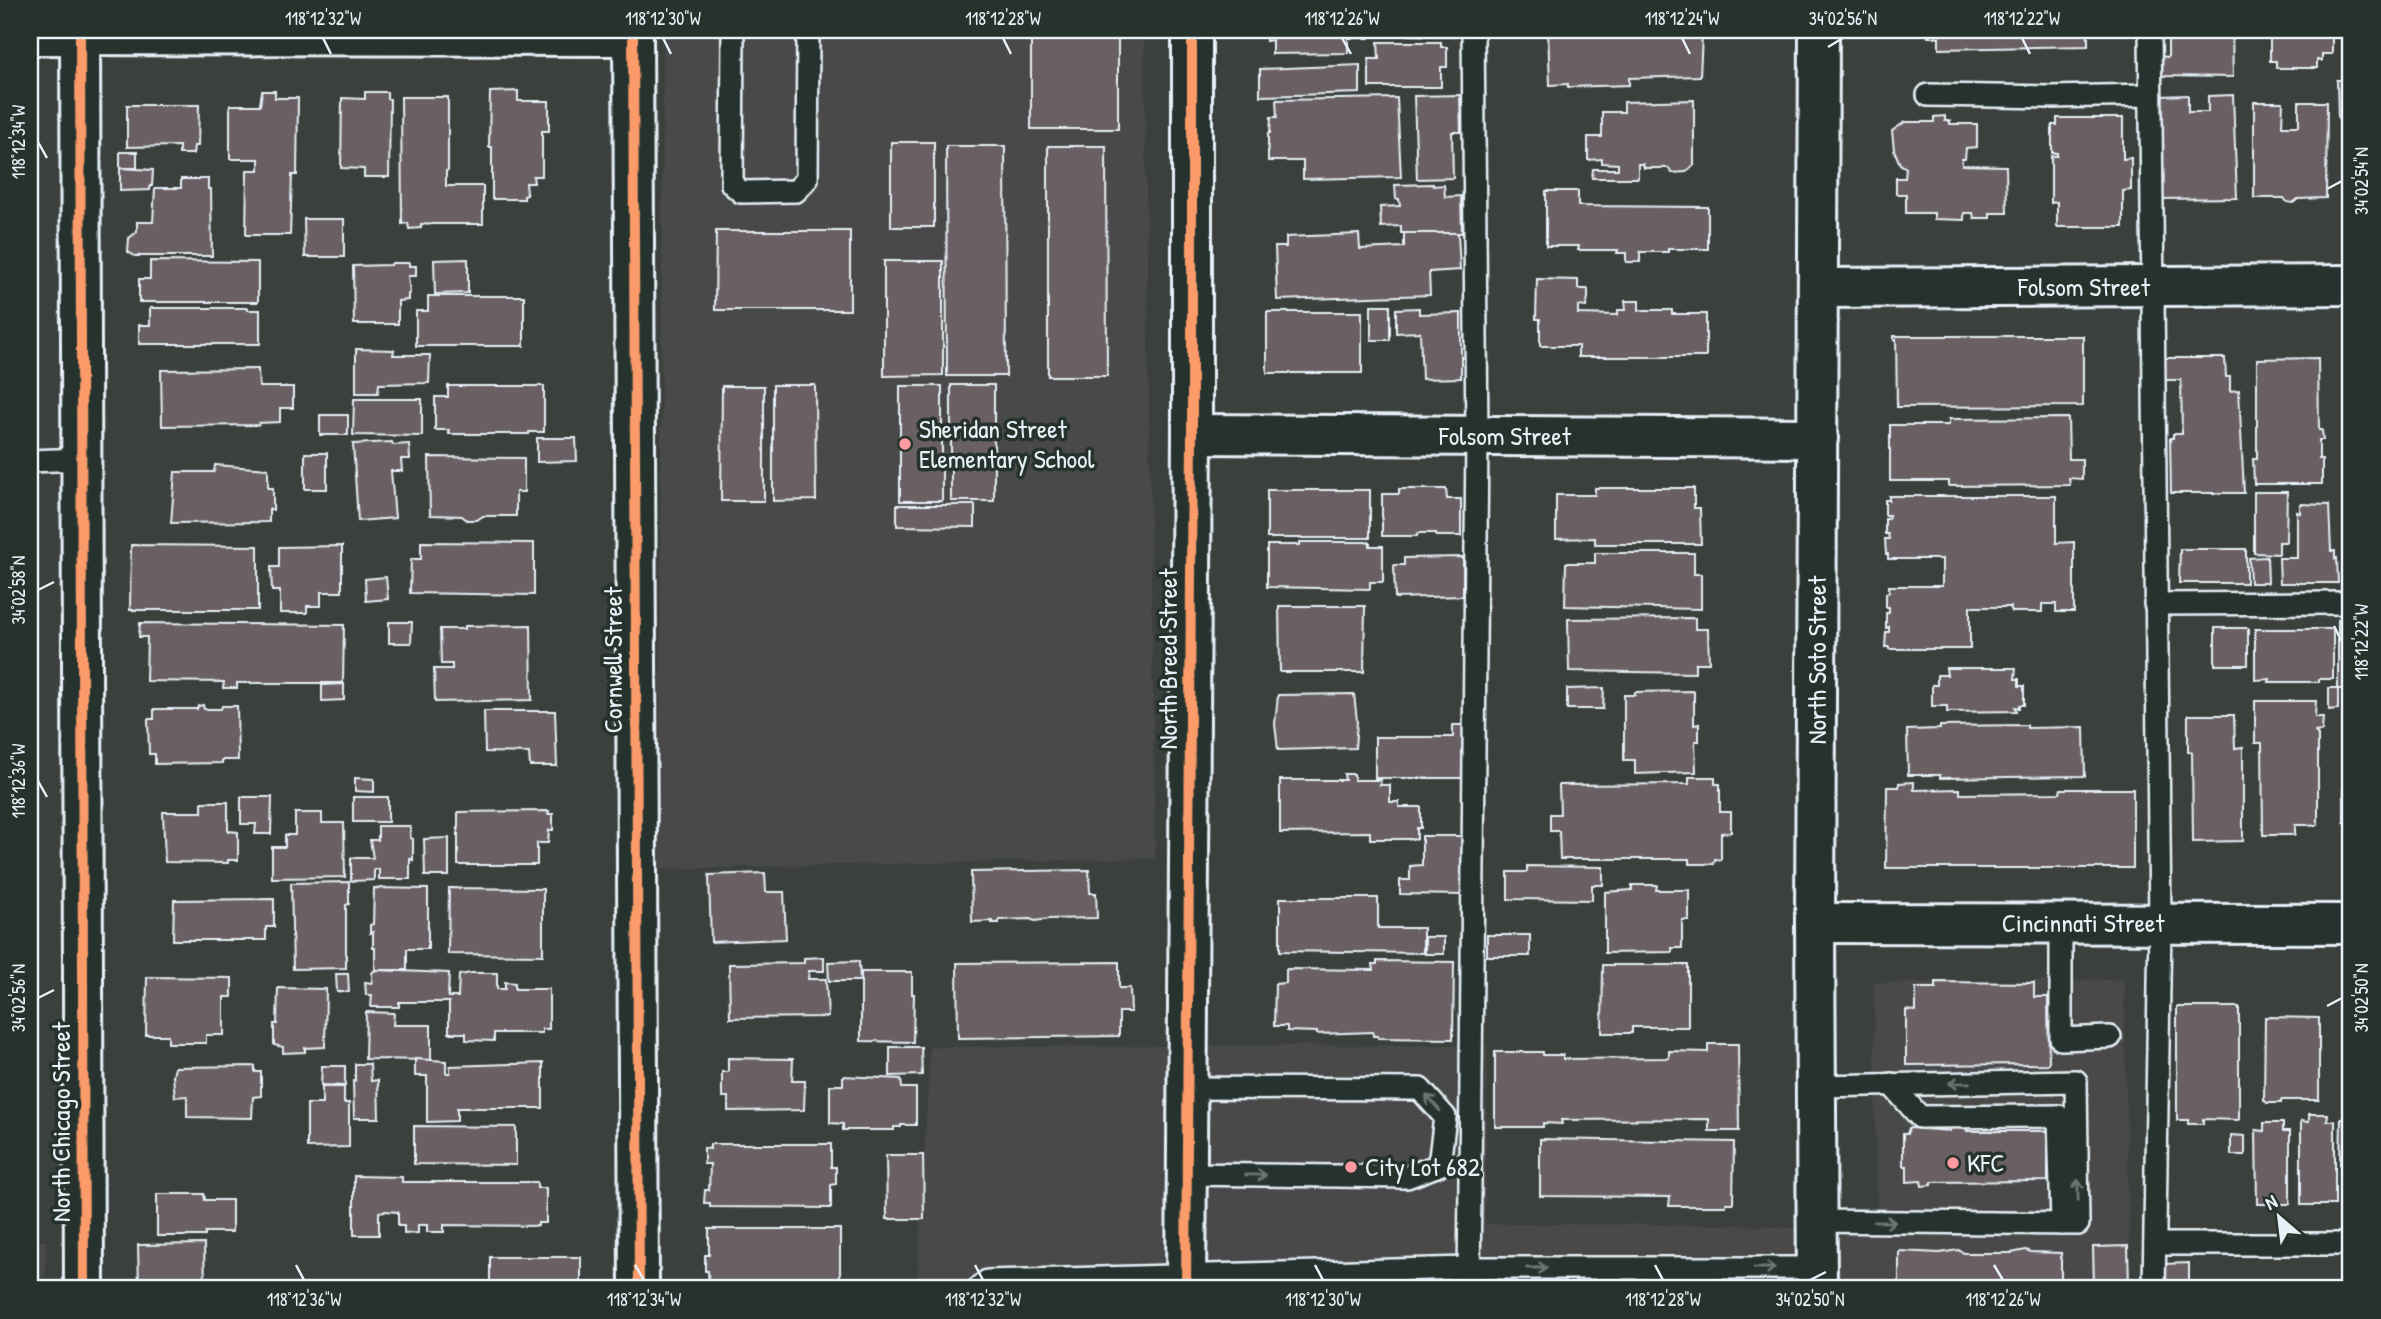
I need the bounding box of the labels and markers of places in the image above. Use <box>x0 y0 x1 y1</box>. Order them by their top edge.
place label: Sheridan Street Elementary School <box>919 411 1095 476</box>
marker: Sheridan Street Elementary School <box>897 436 913 452</box>
place label: KFC <box>1967 1145 2005 1180</box>
place label: City Lot 682 <box>1365 1149 1480 1184</box>
marker: KFC <box>1945 1155 1961 1171</box>
marker: City Lot 682 <box>1343 1159 1359 1175</box>

